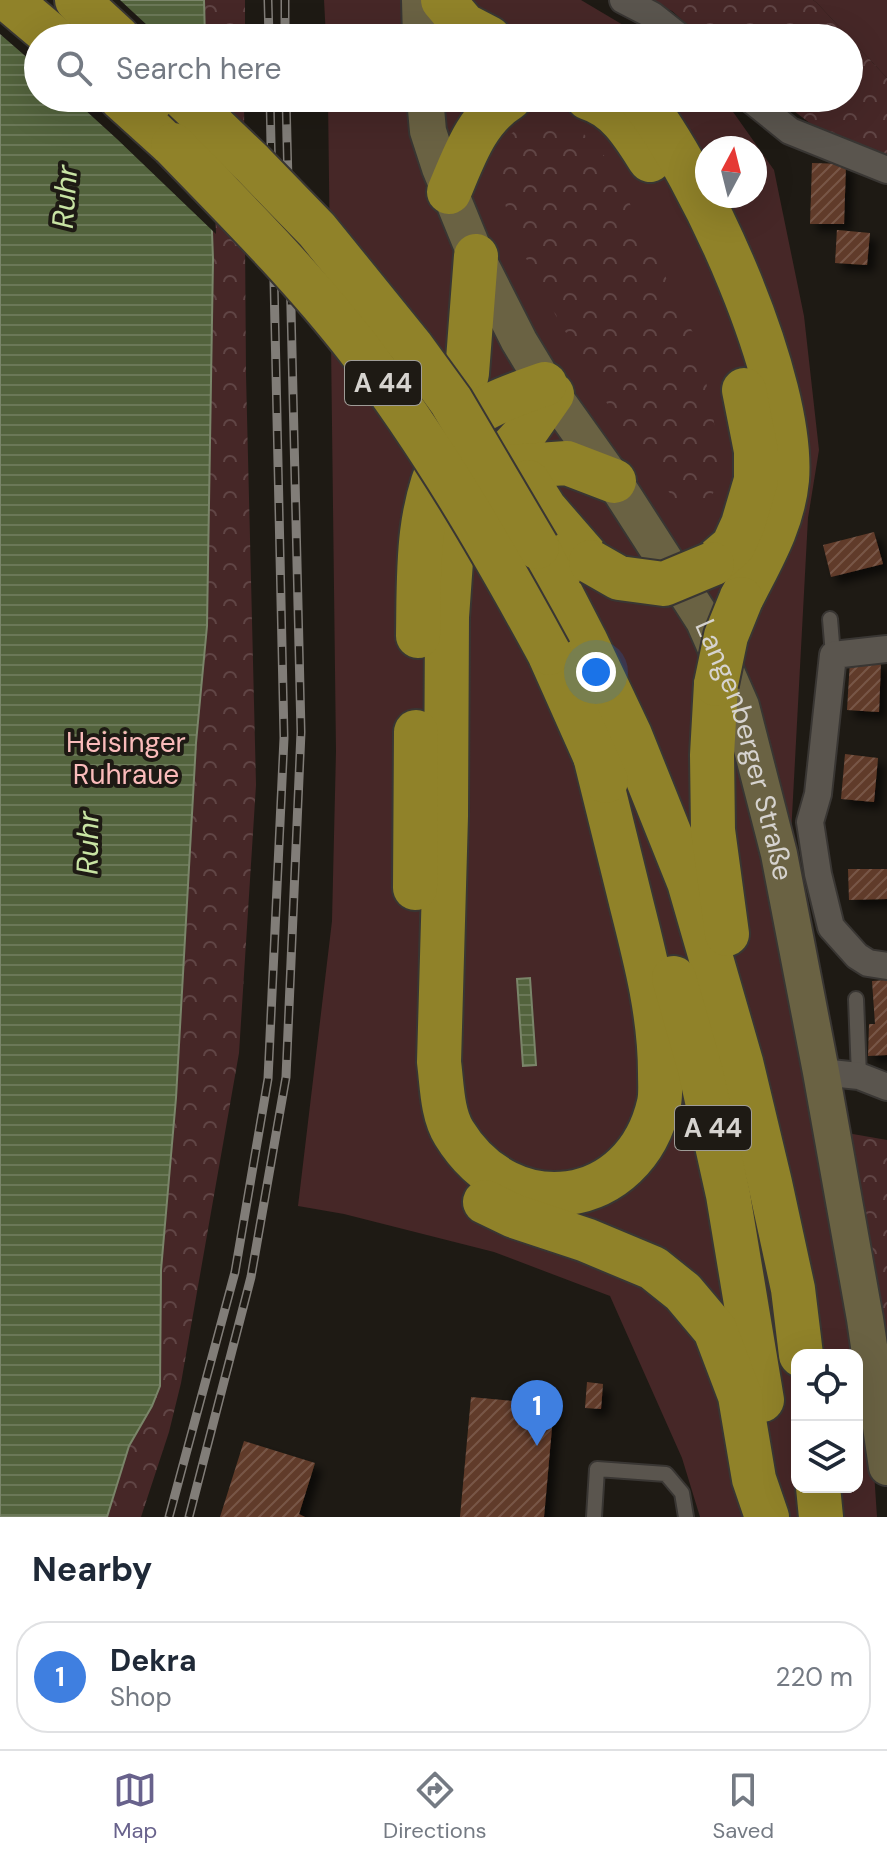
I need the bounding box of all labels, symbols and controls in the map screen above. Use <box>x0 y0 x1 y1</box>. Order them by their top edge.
search box <box>24 24 863 112</box>
icon: search <box>52 46 96 90</box>
text: Search here <box>116 49 282 88</box>
north arrow <box>695 136 767 208</box>
water label: Ruhr <box>43 163 86 230</box>
road number: A 44 <box>345 361 421 405</box>
street label: Langenberger Straße <box>686 614 802 884</box>
your location <box>576 652 616 692</box>
park label: Heisinger Ruhraue <box>66 724 186 793</box>
water label: Ruhr <box>67 810 108 875</box>
road number: A 44 <box>675 1106 751 1150</box>
map controls <box>791 1349 863 1493</box>
button: locate <box>791 1349 863 1421</box>
pin: 1 <box>511 1380 563 1446</box>
button: layers <box>791 1421 863 1493</box>
text: Nearby <box>32 1547 152 1592</box>
text: Dekra <box>110 1641 196 1680</box>
text: 1 <box>55 1660 65 1694</box>
text: 220 m <box>775 1660 853 1694</box>
text: Shop <box>110 1680 172 1714</box>
tab: Map <box>113 1768 157 1845</box>
tab: Directions <box>383 1768 487 1845</box>
tab: Saved <box>712 1768 774 1845</box>

